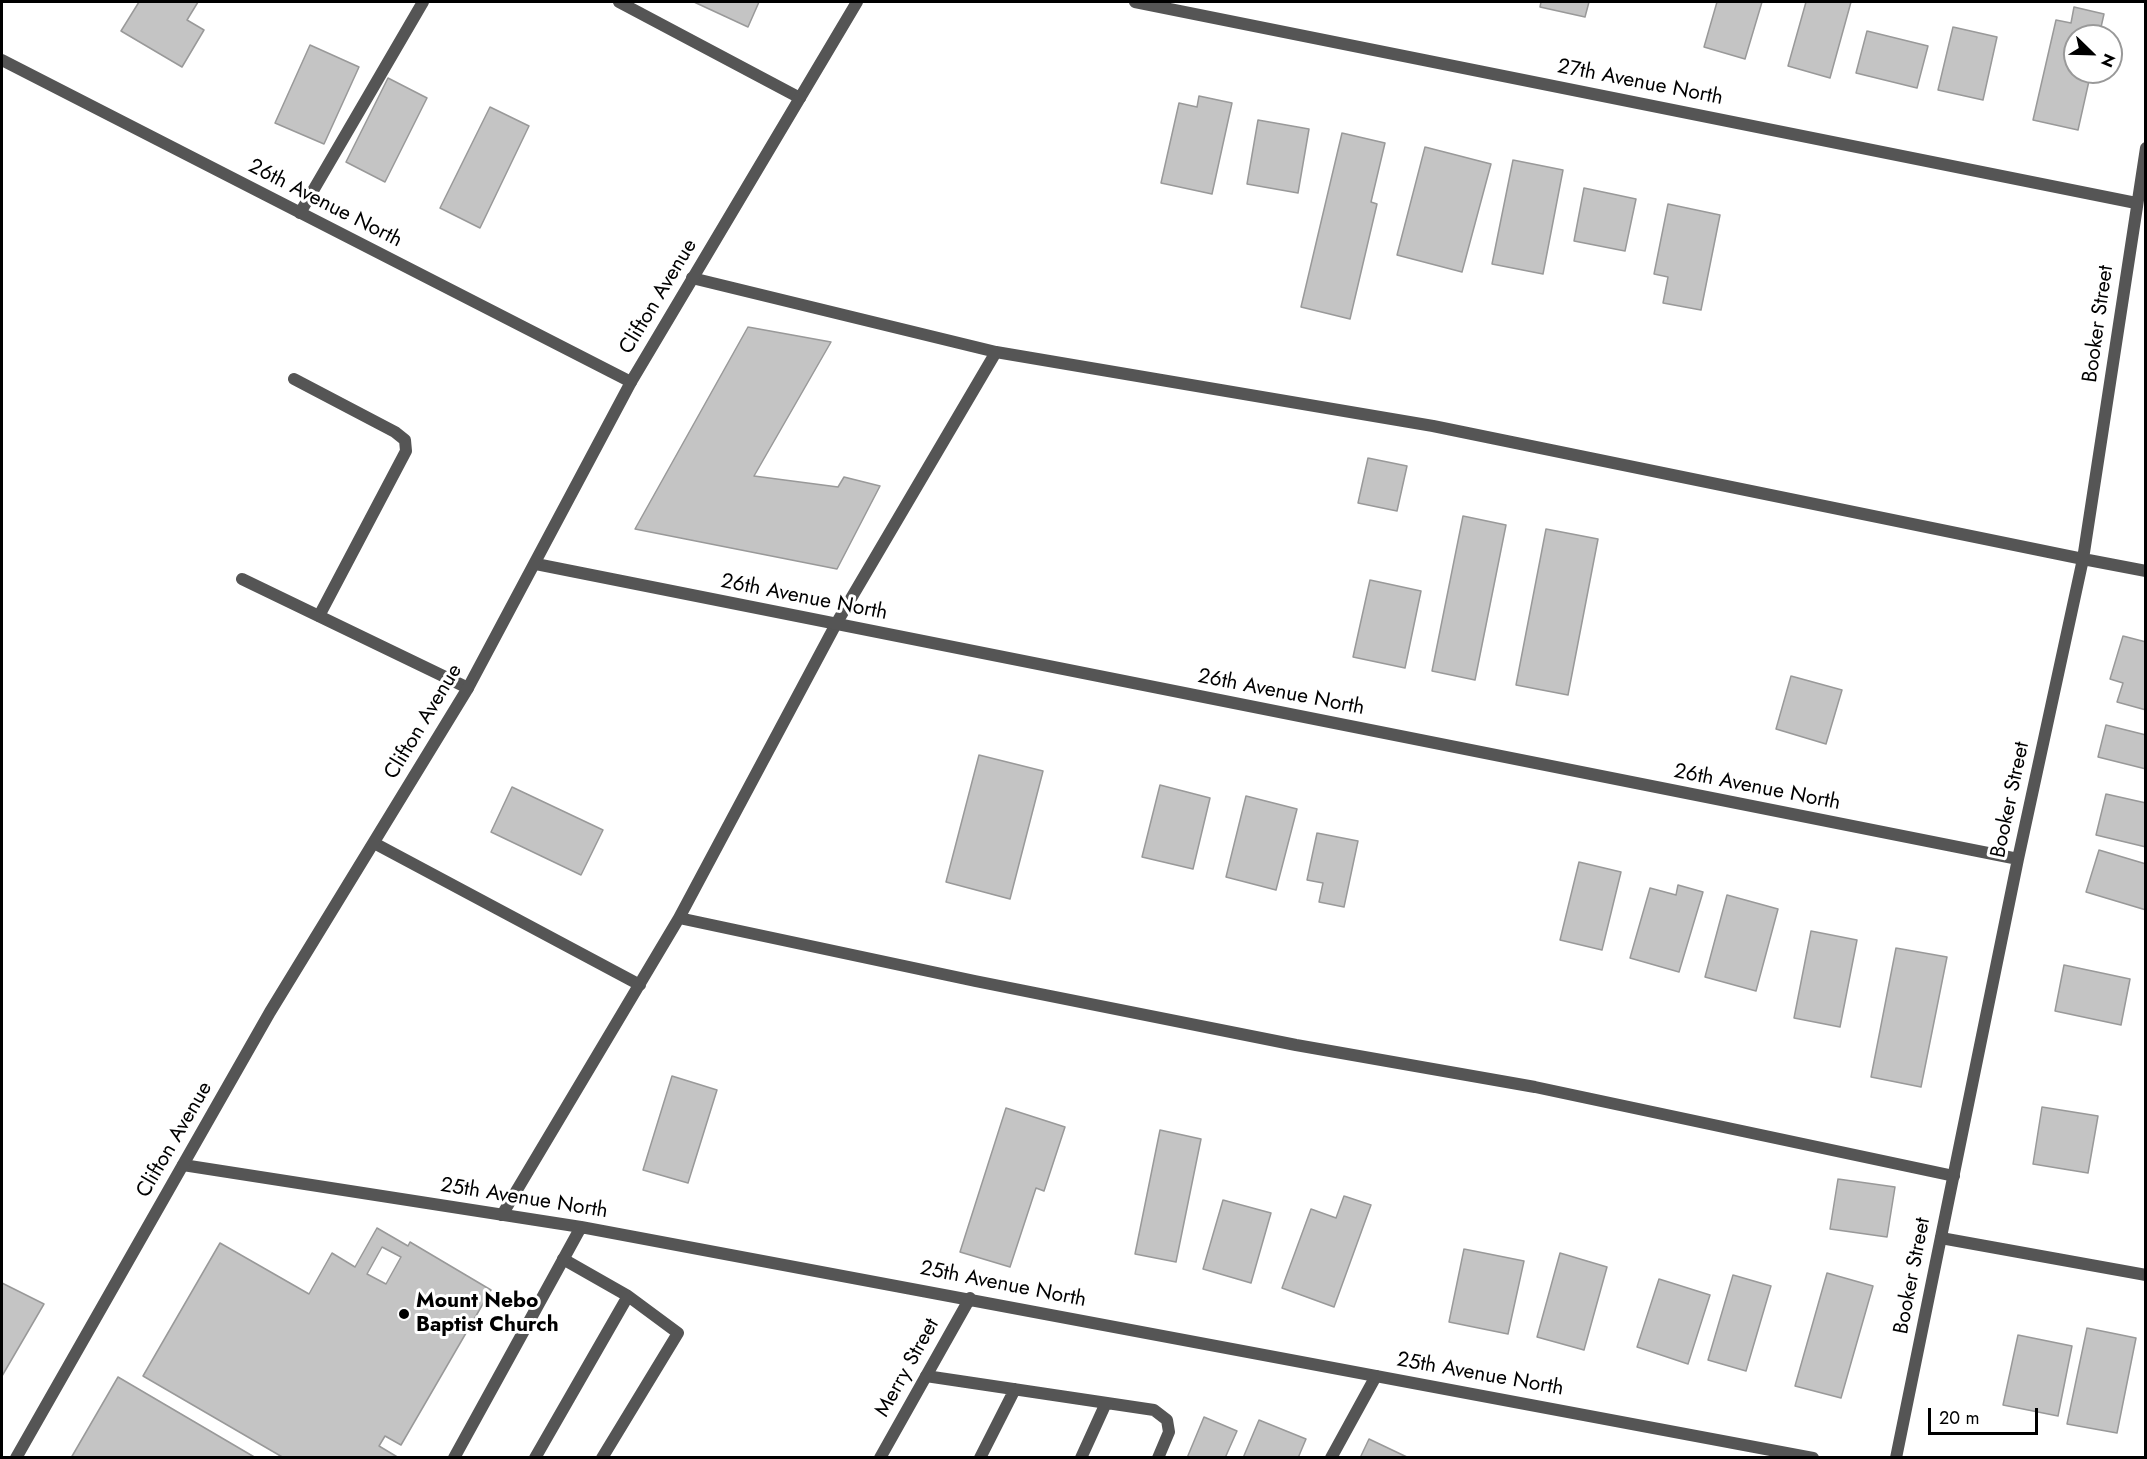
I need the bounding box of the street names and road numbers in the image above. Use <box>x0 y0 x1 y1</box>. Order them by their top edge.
street label: 27th Avenue North <box>1555 55 1725 111</box>
street label: 26th Avenue North <box>244 154 406 254</box>
street label: Clifton Avenue <box>615 235 703 359</box>
street label: Booker Street <box>2078 264 2120 384</box>
street label: 26th Avenue North <box>719 569 889 627</box>
street label: Clifton Avenue <box>380 660 468 784</box>
street label: 26th Avenue North <box>1196 664 1366 722</box>
street label: Booker Street <box>1986 740 2036 860</box>
street label: 26th Avenue North <box>1672 759 1842 817</box>
street label: Clifton Avenue <box>132 1077 218 1203</box>
street label: 25th Avenue North <box>439 1173 609 1225</box>
street label: Booker Street <box>1889 1216 1937 1336</box>
street label: 25th Avenue North <box>918 1257 1088 1313</box>
street label: Merry Street <box>871 1314 945 1422</box>
street label: 25th Avenue North <box>1395 1348 1565 1402</box>

